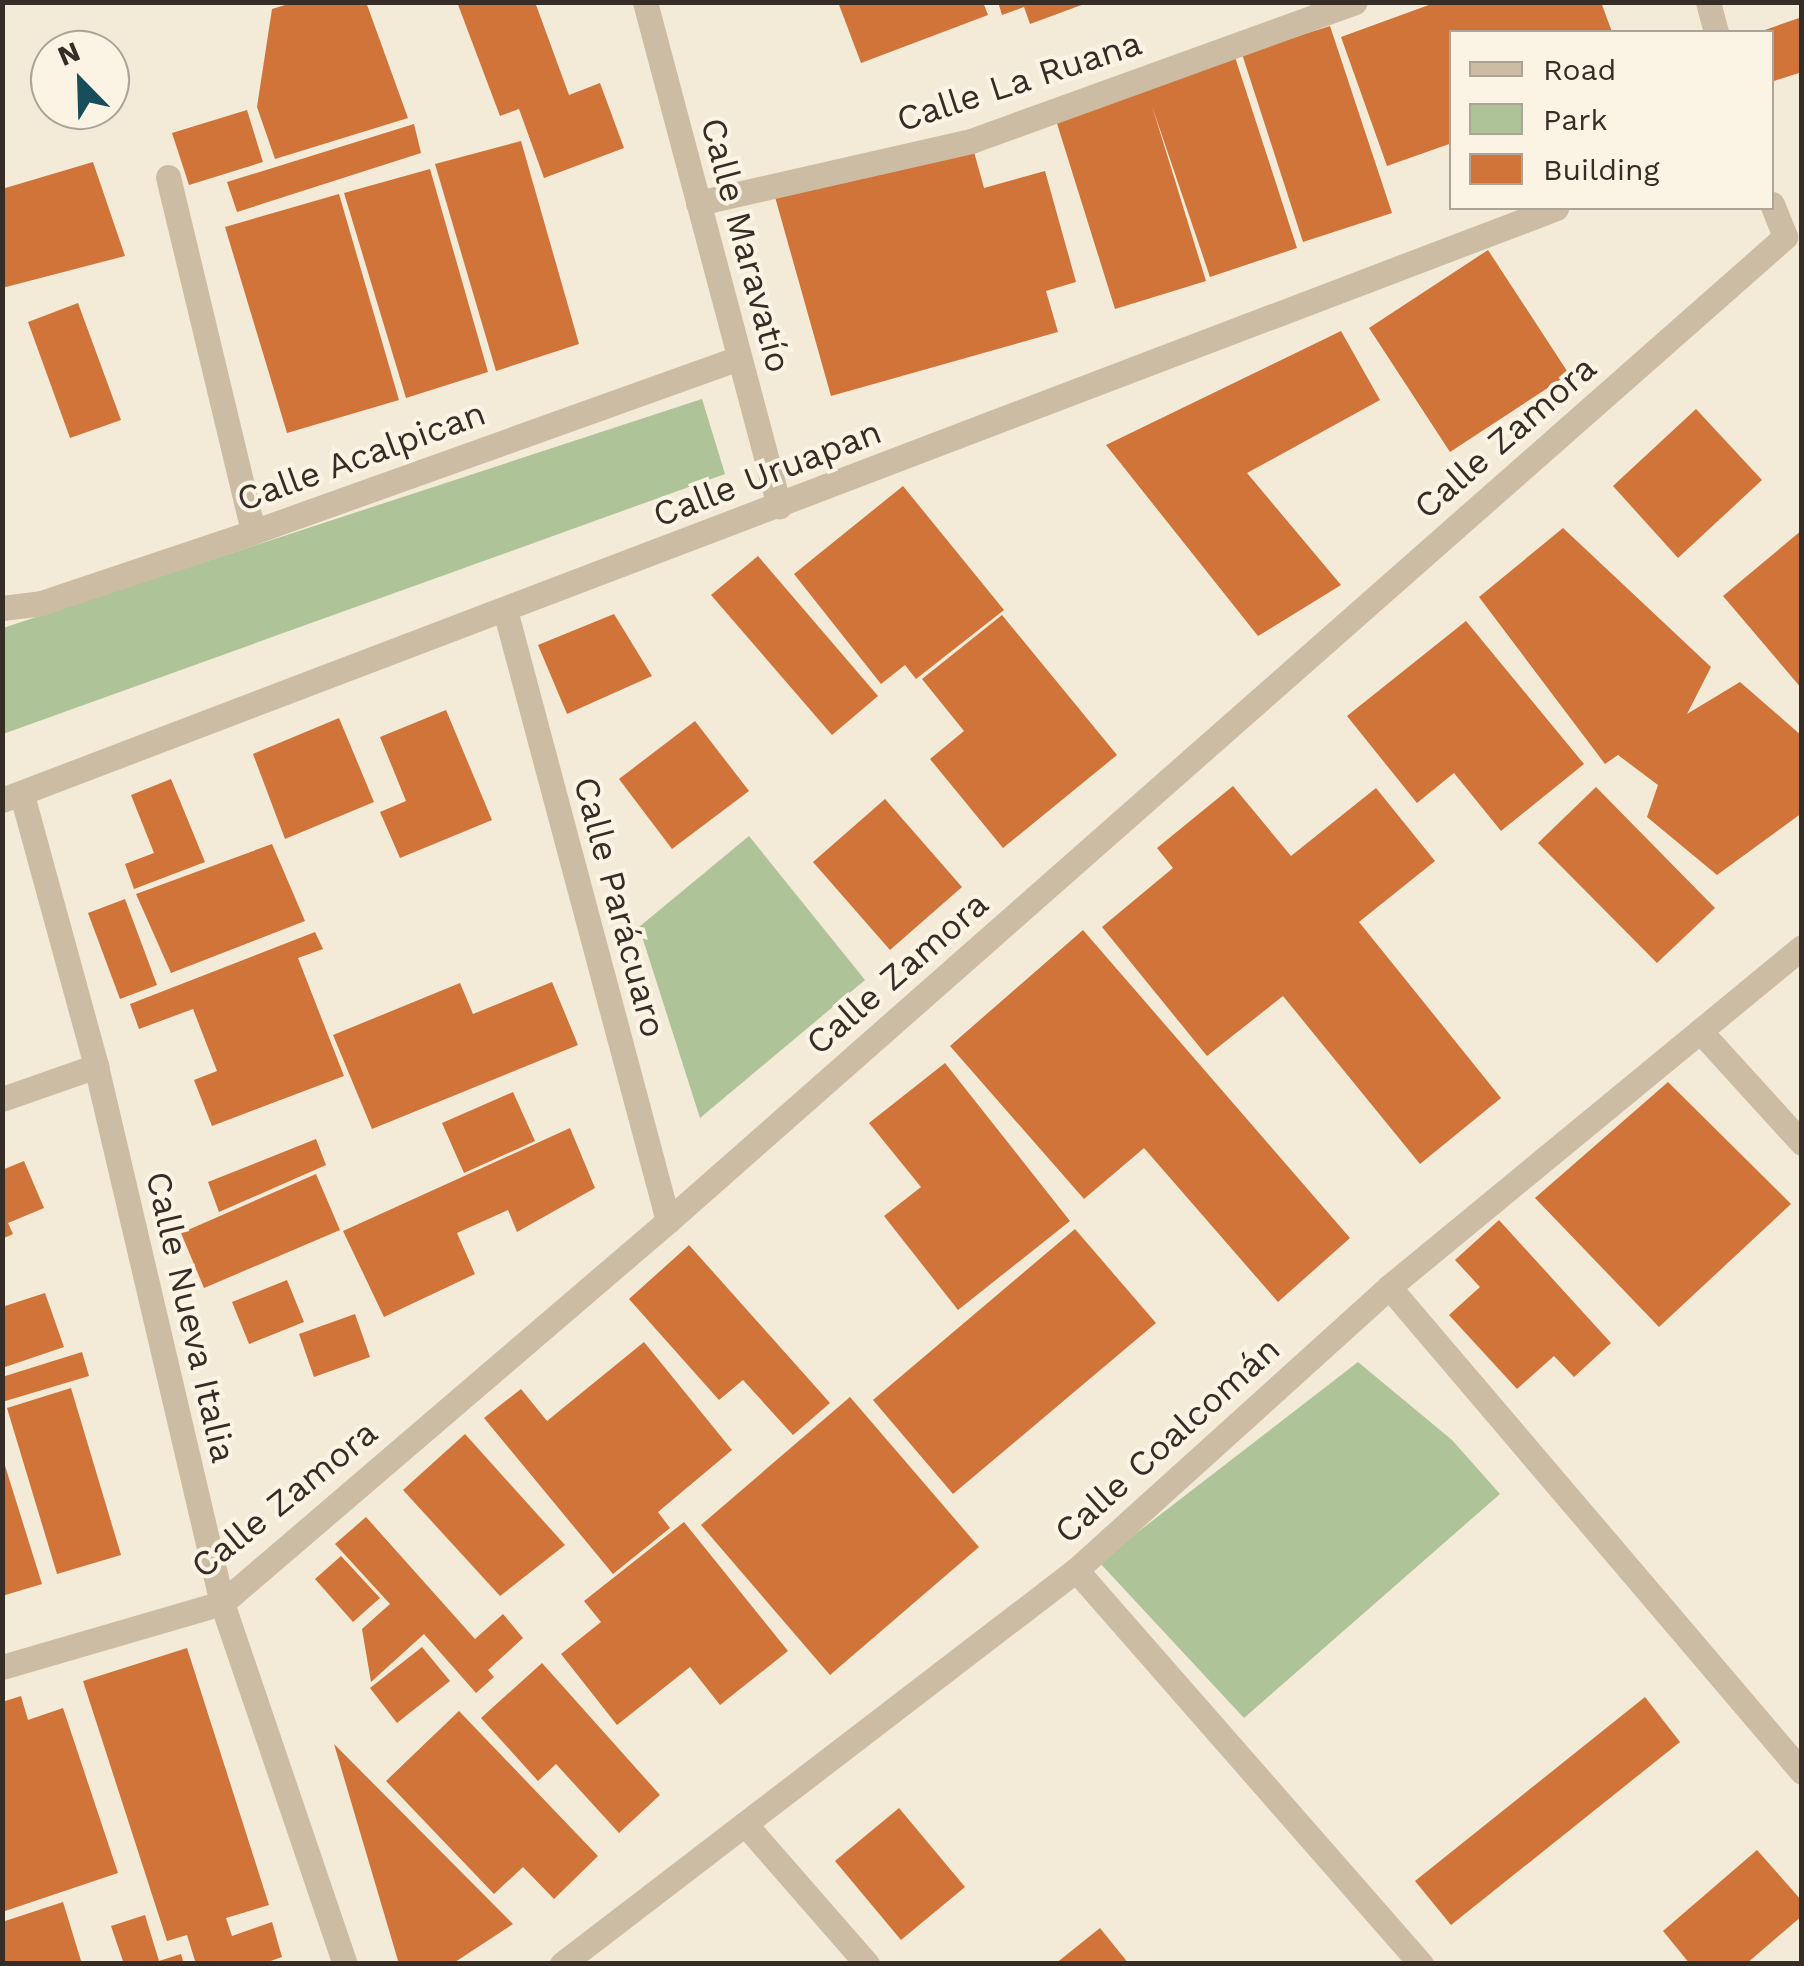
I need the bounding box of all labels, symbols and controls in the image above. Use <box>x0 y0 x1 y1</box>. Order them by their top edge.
street label: Calle La Ruana <box>891 22 1147 140</box>
north arrow <box>30 30 130 130</box>
legend <box>1449 30 1774 210</box>
text: N <box>53 35 85 73</box>
text: Road <box>1543 52 1616 87</box>
text: Park <box>1543 102 1608 137</box>
street label: Calle Maravatío <box>692 113 800 377</box>
text: Building <box>1543 152 1660 187</box>
street label: Calle Zamora <box>1405 347 1605 527</box>
street label: Calle Acalpican <box>230 391 492 521</box>
street label: Calle Uruapan <box>647 410 887 536</box>
street label: Calle Parácuaro <box>565 772 675 1042</box>
street label: Calle Zamora <box>797 883 997 1063</box>
street label: Calle Nueva Italia <box>137 1167 245 1467</box>
street label: Calle Coalcomán <box>1046 1328 1288 1552</box>
street label: Calle Zamora <box>183 1411 385 1587</box>

